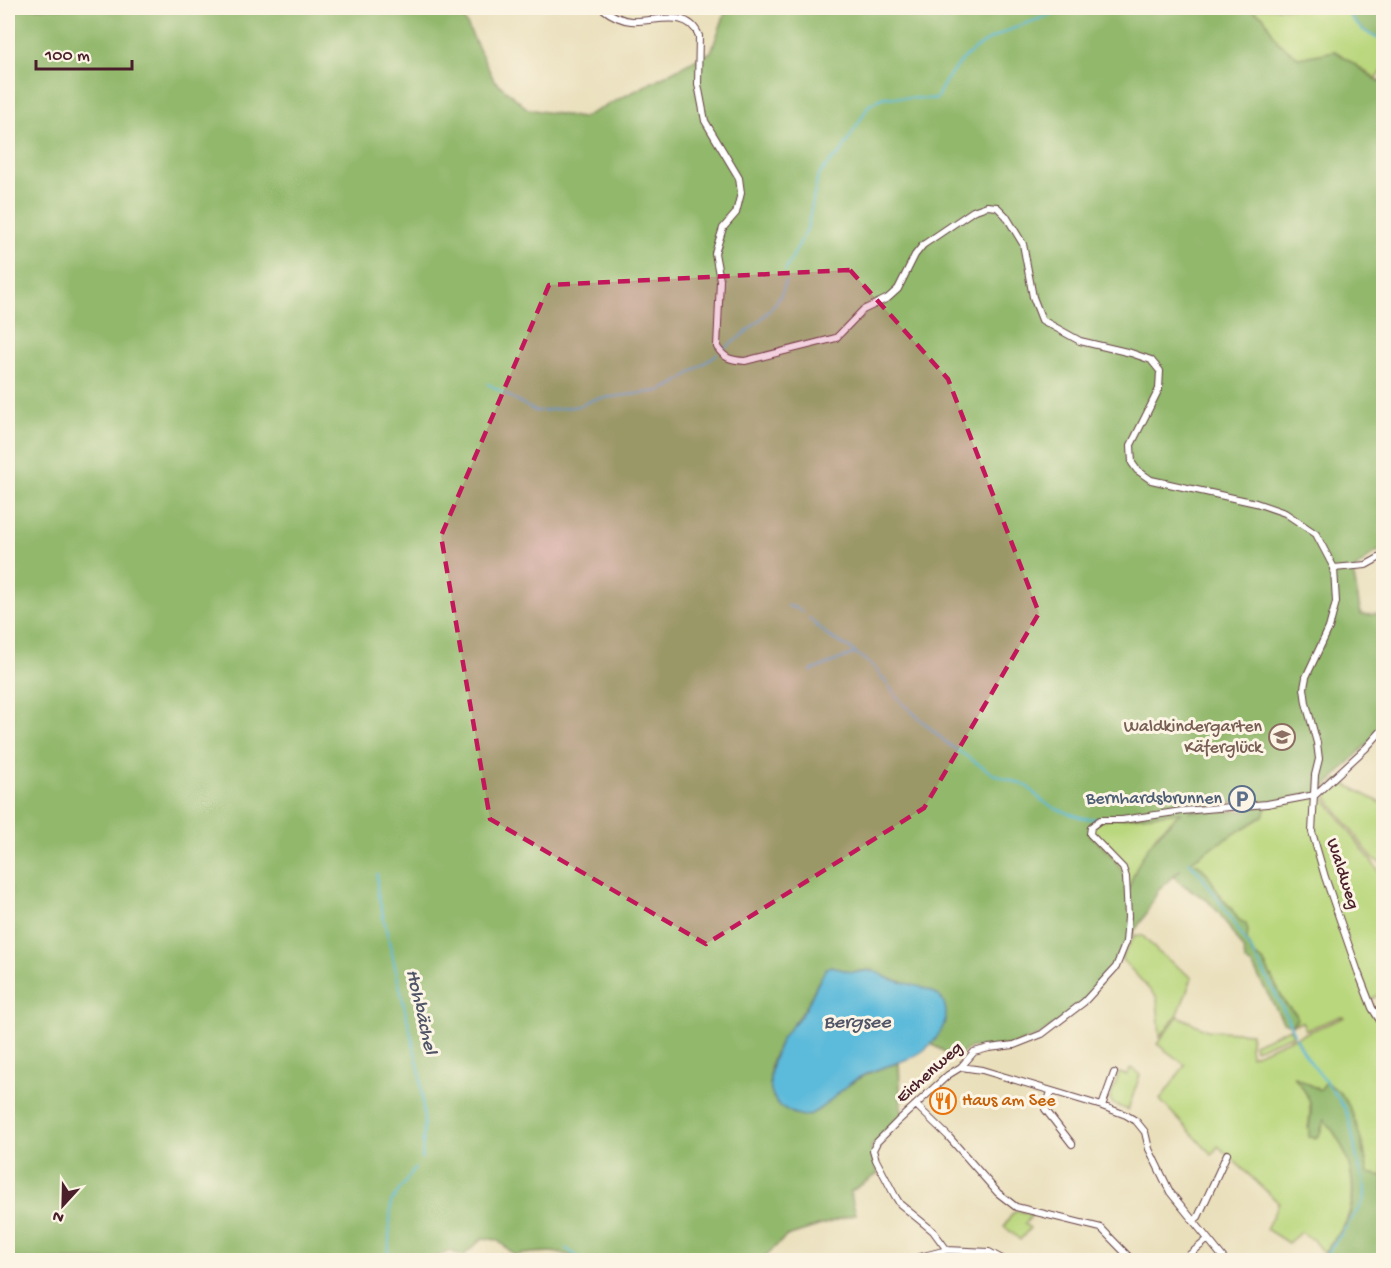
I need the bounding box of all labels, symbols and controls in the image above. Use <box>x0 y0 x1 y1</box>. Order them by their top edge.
scale bar <box>36 33 132 71</box>
text: 100 m <box>44 46 90 67</box>
place label: Waldkindergarten Käferglück <box>1124 717 1264 759</box>
school or university icon: Waldkindergarten Käferglück <box>1267 722 1297 752</box>
parking icon: Bernhardsbrunnen <box>1227 784 1257 814</box>
place label: Bernhardsbrunnen <box>1085 789 1222 810</box>
street label: Waldweg <box>1321 836 1363 912</box>
water label: Hohbächel <box>399 967 441 1058</box>
water label: Bergsee <box>823 1012 891 1035</box>
street label: Eichenweg <box>892 1038 968 1108</box>
restaurant icon: Haus am See <box>928 1086 958 1116</box>
place label: Haus am See <box>962 1091 1056 1112</box>
north arrow <box>33 1175 93 1235</box>
text: N <box>50 1205 67 1226</box>

